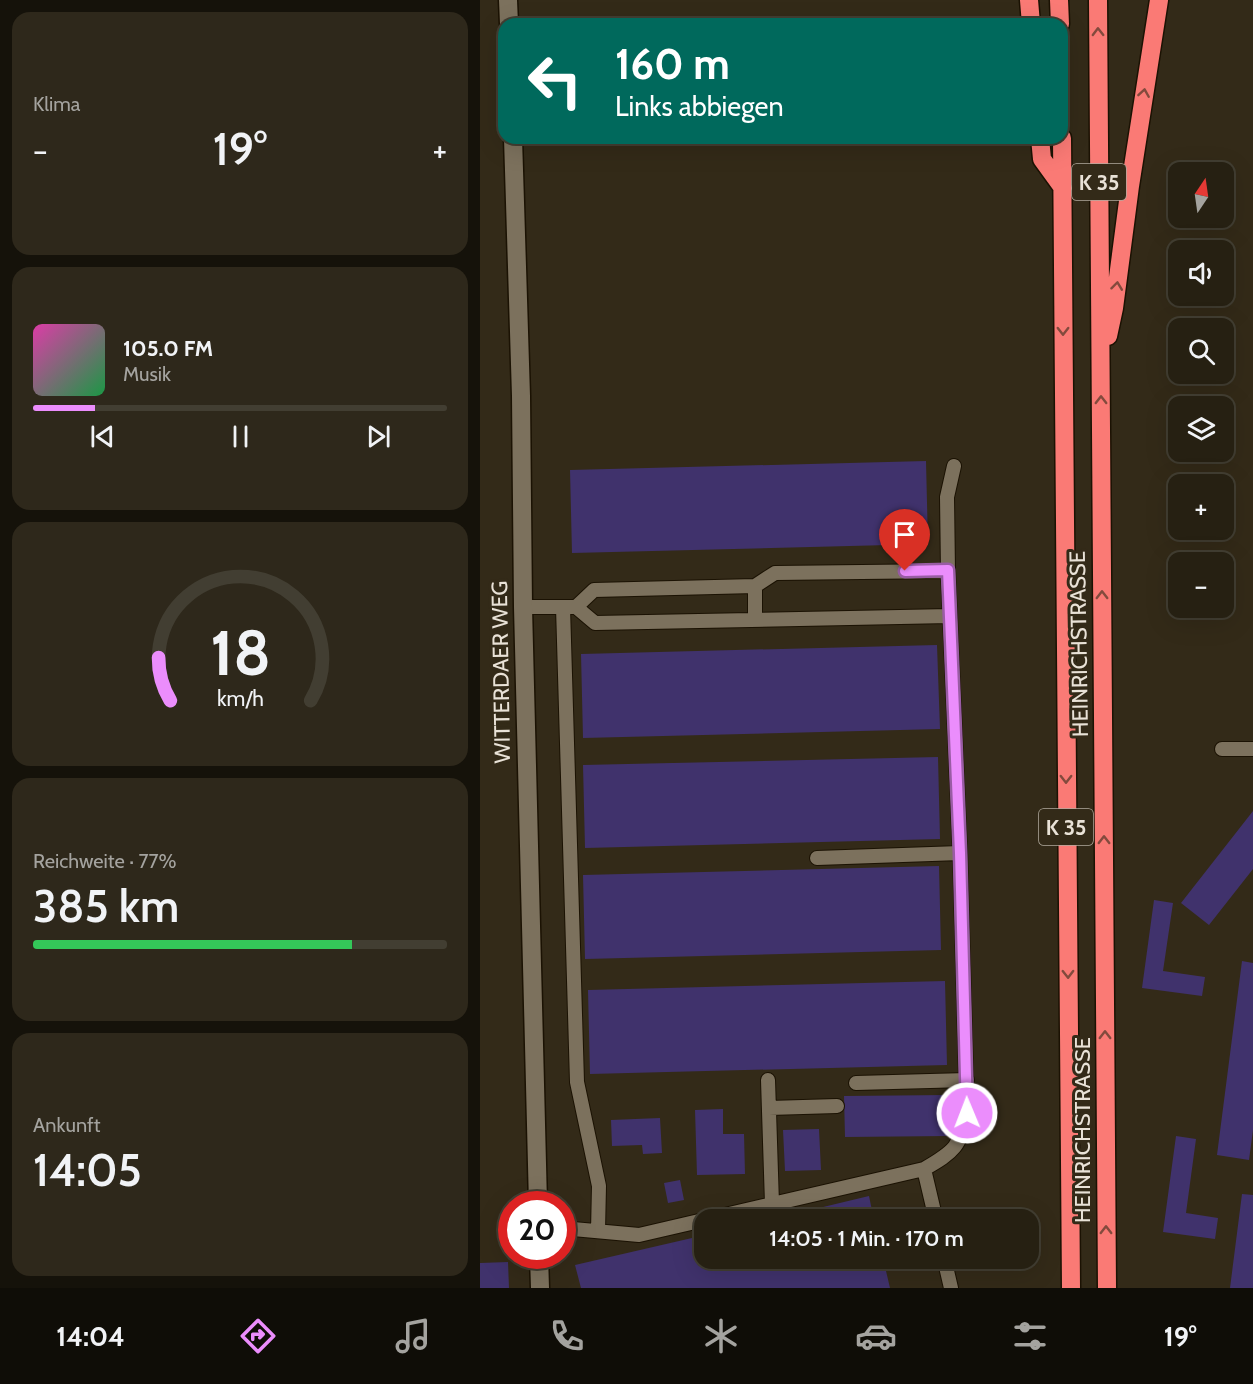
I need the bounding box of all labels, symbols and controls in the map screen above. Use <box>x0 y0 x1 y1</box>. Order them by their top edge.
one-way arrow <box>1092 28 1104 37</box>
text: 160 m <box>615 38 730 90</box>
icon: left <box>516 42 594 120</box>
one-way arrow <box>1138 88 1150 98</box>
text: Links abbiegen <box>615 90 784 123</box>
text: Klima <box>33 92 80 116</box>
text: 19° <box>213 122 267 176</box>
text: − <box>33 130 48 170</box>
text: + <box>432 130 447 170</box>
north arrow <box>1168 162 1234 228</box>
map controls <box>1168 162 1234 618</box>
road number: K 35 <box>1072 164 1126 200</box>
button: sound <box>1168 240 1234 306</box>
one-way arrow <box>1111 282 1123 291</box>
button: search <box>1168 318 1234 384</box>
one-way arrow <box>1057 326 1069 335</box>
text: 105.0 FM <box>123 335 213 362</box>
text: Musik <box>123 362 171 386</box>
one-way arrow <box>1095 396 1107 405</box>
button: layers <box>1168 396 1234 462</box>
icon: previous <box>86 420 119 453</box>
icon: pause <box>224 420 257 453</box>
icon: next <box>362 420 395 453</box>
button: + <box>1168 474 1234 540</box>
pin <box>879 509 930 571</box>
icon: arrive <box>888 518 921 551</box>
street label: HEINRICHSTRASSE <box>1064 551 1094 737</box>
button: − <box>1168 552 1234 618</box>
street label: WITTERDAER WEG <box>486 580 516 764</box>
one-way arrow <box>1096 591 1108 600</box>
text: 18 <box>210 615 270 691</box>
text: km/h <box>217 685 263 711</box>
one-way arrow <box>1060 775 1072 784</box>
road number: K 35 <box>1039 809 1093 845</box>
one-way arrow <box>1098 835 1110 844</box>
text: Reichweite · 77% <box>33 849 177 873</box>
text: 385 km <box>33 879 179 933</box>
one-way arrow <box>1062 970 1074 979</box>
one-way arrow <box>1099 1030 1111 1039</box>
street label: HEINRICHSTRASSE <box>1069 1037 1096 1223</box>
position arrow <box>935 1081 999 1145</box>
text: Ankunft <box>33 1113 100 1137</box>
text: 14:05 <box>33 1143 142 1197</box>
speed limit sign: 20 <box>498 1191 576 1269</box>
text: 14:05 · 1 Min. · 170 m <box>769 1225 964 1252</box>
one-way arrow <box>1100 1225 1112 1234</box>
icon: directions <box>237 1315 279 1357</box>
icon: music <box>392 1315 434 1357</box>
icon: phone <box>546 1315 588 1357</box>
icon: climate <box>700 1315 742 1357</box>
icon: car <box>855 1315 897 1357</box>
icon: filters <box>1009 1315 1051 1357</box>
text: 14:04 <box>56 1320 125 1353</box>
text: 19° <box>1164 1320 1197 1353</box>

